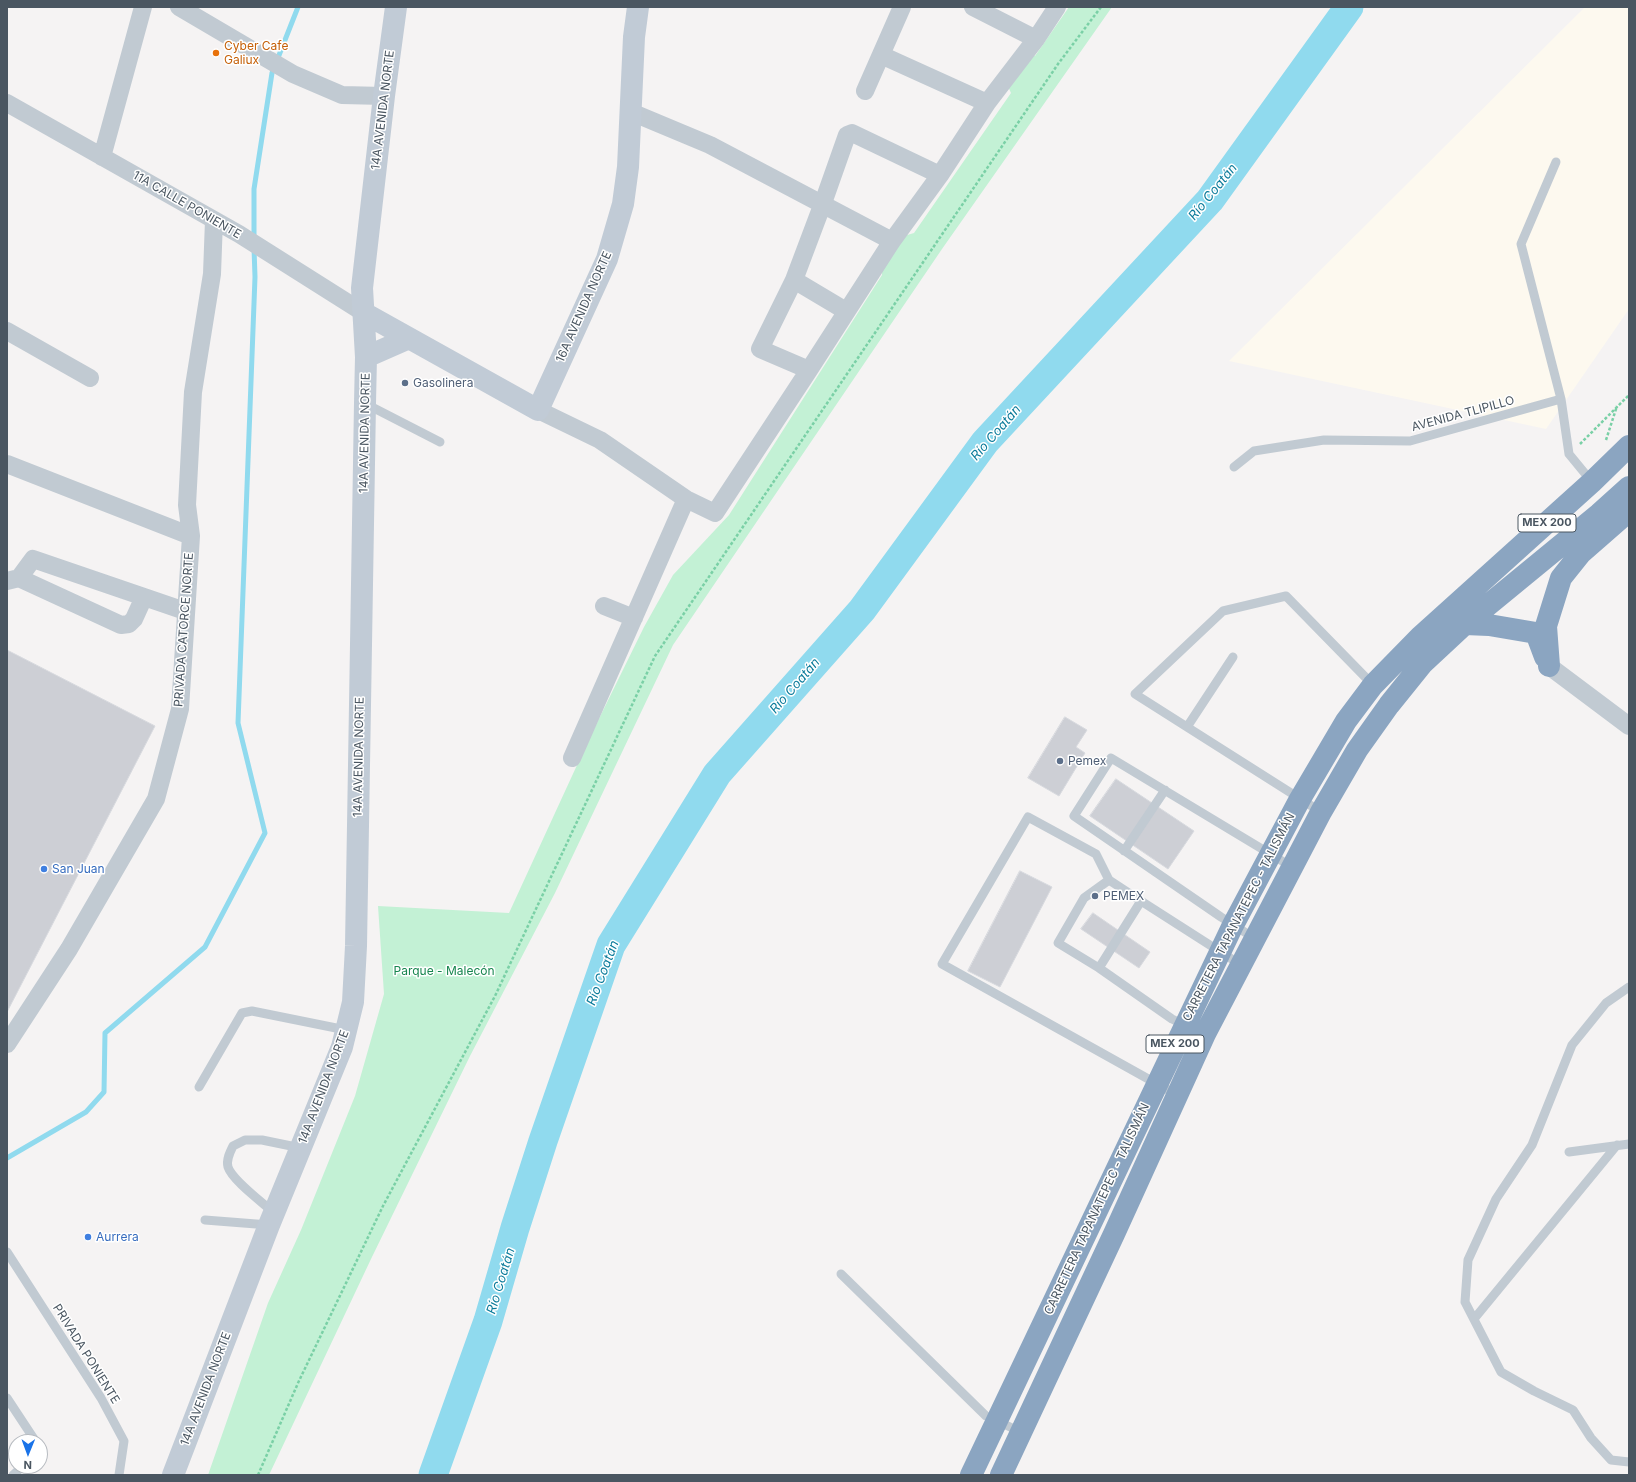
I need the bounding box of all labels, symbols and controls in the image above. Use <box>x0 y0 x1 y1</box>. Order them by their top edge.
place label: Cyber Cafe Galiux <box>224 39 288 67</box>
marker: Cyber Cafe Galiux <box>211 48 221 58</box>
street label: 14A AVENIDA NORTE <box>369 49 397 171</box>
water label: Río Coatán <box>1185 161 1241 223</box>
street label: 11A CALLE PONIENTE <box>130 168 244 242</box>
street label: 16A AVENIDA NORTE <box>553 249 615 365</box>
street label: 14A AVENIDA NORTE <box>357 373 373 493</box>
place label: Gasolinera <box>413 376 473 390</box>
marker: Gasolinera <box>400 378 410 388</box>
street label: AVENIDA TLIPILLO <box>1410 393 1516 435</box>
water label: Río Coatán <box>968 402 1024 464</box>
road number: MEX 200 <box>1518 514 1576 532</box>
street label: PRIVADA CATORCE NORTE <box>171 552 197 708</box>
water label: Río Coatán <box>767 655 823 717</box>
street label: 14A AVENIDA NORTE <box>351 697 367 817</box>
place label: Pemex <box>1068 754 1106 768</box>
marker: Pemex <box>1055 756 1065 766</box>
street label: CARRETERA TAPANATEPEC - TALISMÁN <box>1180 810 1298 1024</box>
place label: San Juan <box>52 862 105 876</box>
marker: San Juan <box>39 864 49 874</box>
place label: PEMEX <box>1103 889 1144 903</box>
marker: PEMEX <box>1090 891 1100 901</box>
water label: Río Coatán <box>583 938 623 1008</box>
park label: Parque - Malecón <box>393 964 495 978</box>
street label: 14A AVENIDA NORTE <box>296 1028 352 1146</box>
road number: MEX 200 <box>1146 1035 1204 1053</box>
street label: CARRETERA TAPANATEPEC - TALISMÁN <box>1041 1101 1153 1317</box>
place label: Aurrera <box>96 1230 139 1244</box>
marker: Aurrera <box>83 1232 93 1242</box>
water label: Río Coatán <box>484 1246 518 1316</box>
street label: PRIVADA PONIENTE <box>50 1302 122 1406</box>
street label: 14A AVENIDA NORTE <box>178 1330 234 1448</box>
north arrow <box>8 1434 48 1474</box>
text: N <box>23 1458 32 1472</box>

